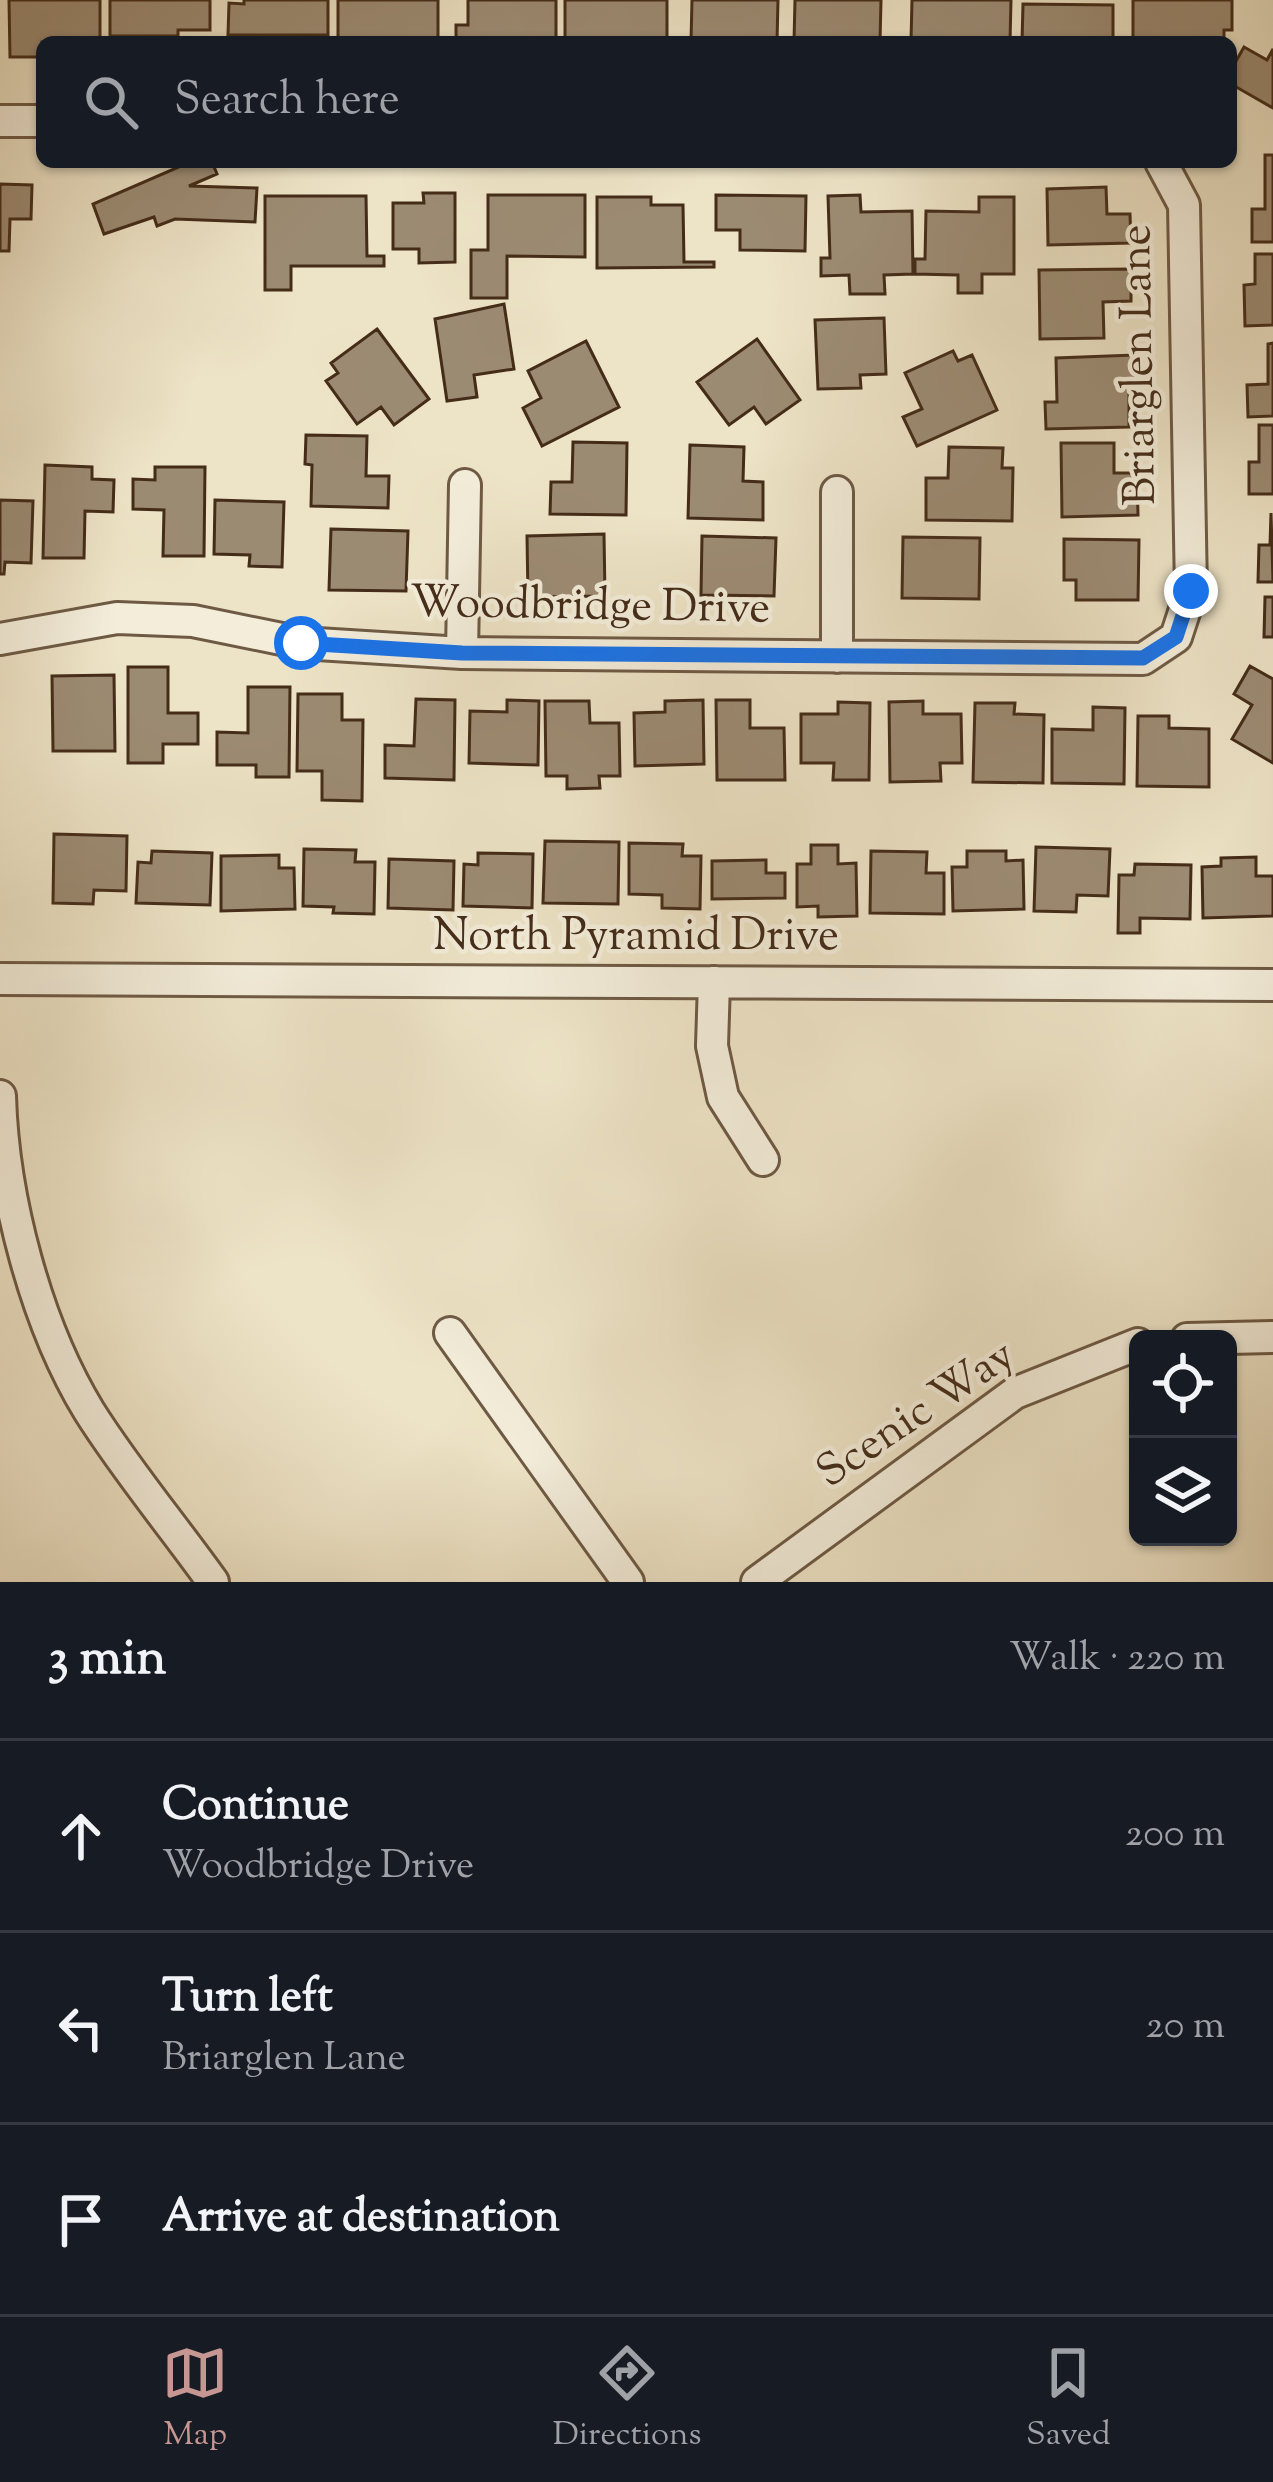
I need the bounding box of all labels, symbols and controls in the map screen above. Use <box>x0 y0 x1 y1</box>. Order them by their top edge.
search box <box>36 36 1237 168</box>
icon: search <box>78 69 144 135</box>
text: Search here <box>174 70 400 135</box>
street label: Briarglen Lane <box>1106 224 1176 506</box>
route end <box>1164 564 1218 618</box>
street label: Woodbridge Drive <box>409 572 771 644</box>
route start <box>274 616 328 670</box>
street label: North Pyramid Drive <box>433 906 839 971</box>
street label: Scenic Way <box>805 1326 1029 1506</box>
map controls <box>1129 1330 1237 1546</box>
button: locate <box>1129 1330 1237 1438</box>
button: layers <box>1129 1438 1237 1546</box>
text: 3 min <box>48 1624 166 1697</box>
text: Walk · 220 m <box>1009 1632 1225 1688</box>
text: Continue <box>162 1775 349 1840</box>
icon: ahead <box>48 1803 114 1869</box>
text: 200 m <box>1125 1808 1225 1864</box>
text: Woodbridge Drive <box>162 1840 474 1896</box>
text: Turn left <box>162 1967 333 2032</box>
icon: left <box>48 1995 114 2061</box>
text: 20 m <box>1146 2000 1225 2056</box>
text: Briarglen Lane <box>162 2032 406 2088</box>
icon: arrive <box>48 2187 114 2253</box>
text: Arrive at destination <box>162 2187 560 2252</box>
tab: Map <box>162 2340 228 2460</box>
tab: Directions <box>553 2340 702 2460</box>
tab: Saved <box>1026 2340 1111 2460</box>

